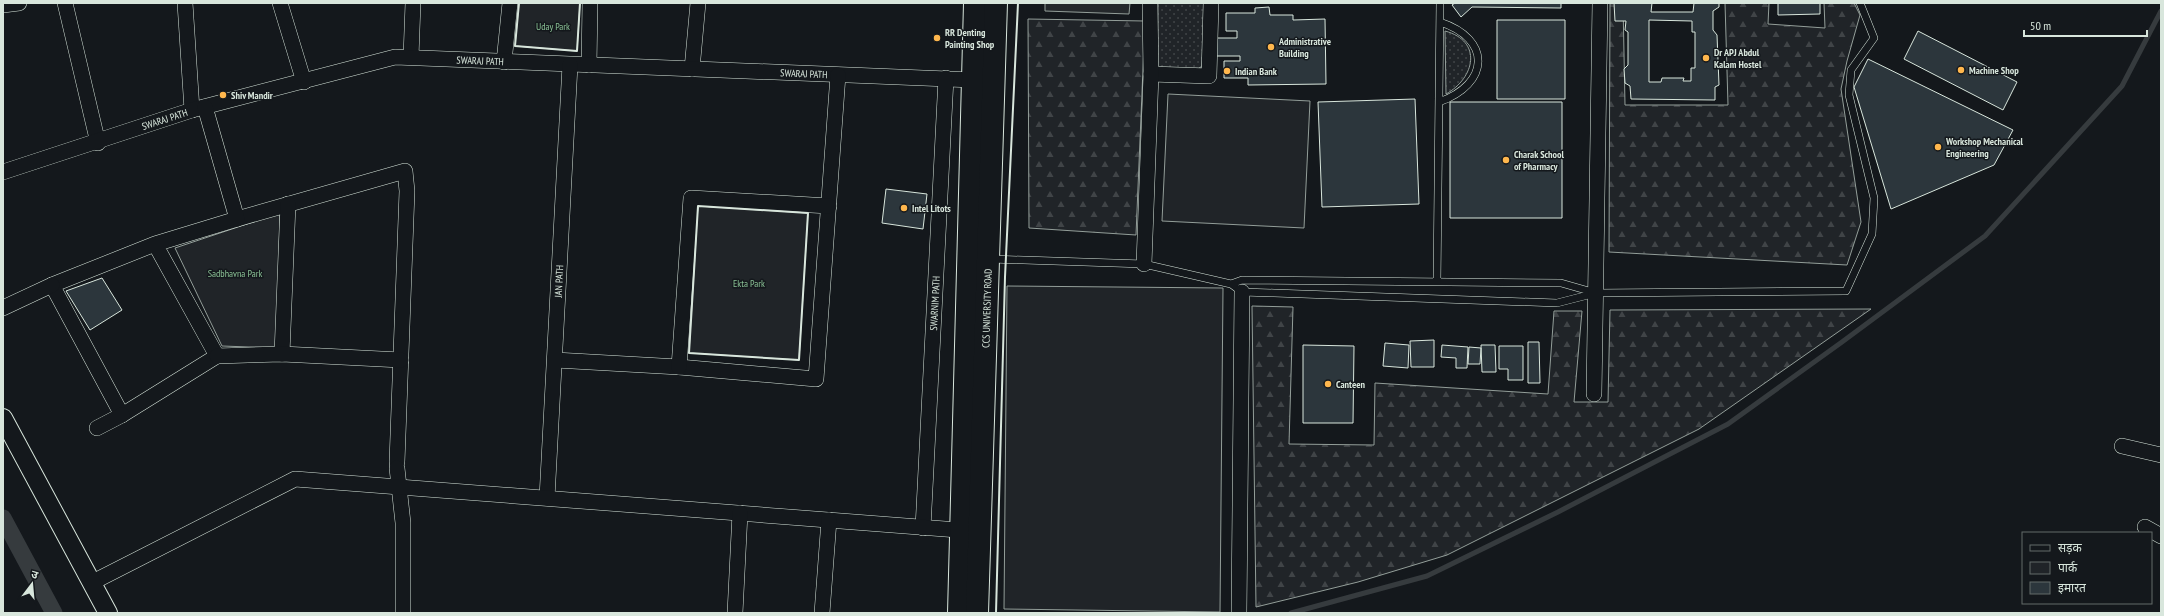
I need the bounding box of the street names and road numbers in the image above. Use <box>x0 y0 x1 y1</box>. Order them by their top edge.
street label: SWARAJ PATH <box>456 53 504 68</box>
street label: SWARAJ PATH <box>780 66 828 81</box>
street label: SWARAJ PATH <box>140 105 189 133</box>
street label: JAN PATH <box>551 265 566 299</box>
street label: CCS UNIVERSITY ROAD <box>979 268 994 348</box>
street label: SWARNIM PATH <box>927 276 942 331</box>

